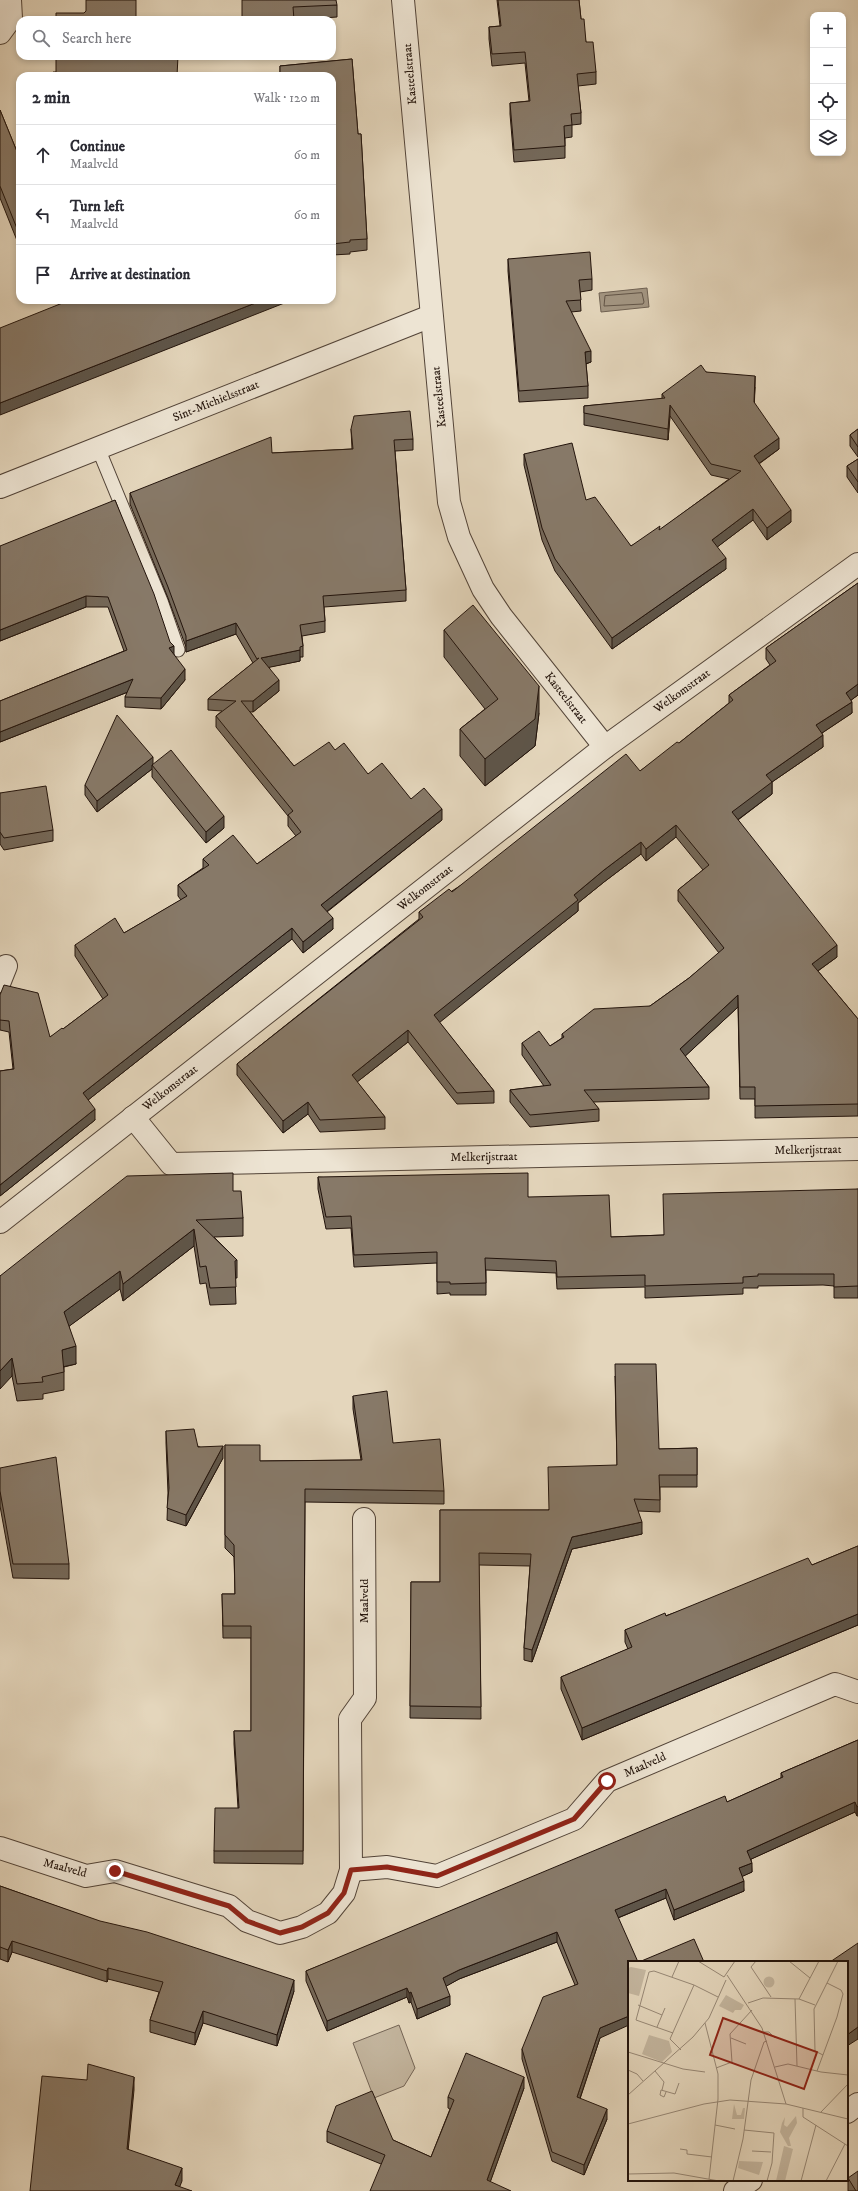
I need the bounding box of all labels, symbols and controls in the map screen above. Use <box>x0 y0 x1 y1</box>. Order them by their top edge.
map controls <box>810 12 846 156</box>
button: + <box>810 12 846 48</box>
search box <box>16 16 336 60</box>
icon: search <box>30 27 52 49</box>
text: Search here <box>62 29 131 48</box>
street label: Kasteelstraat <box>400 43 420 105</box>
button: − <box>810 48 846 84</box>
button: locate <box>810 84 846 120</box>
text: 2 min <box>32 87 70 109</box>
text: Walk · 120 m <box>254 90 320 106</box>
button: layers <box>810 120 846 156</box>
text: Continue <box>70 137 125 156</box>
icon: ahead <box>32 144 54 166</box>
text: 60 m <box>294 147 320 163</box>
text: Maalveld <box>70 156 118 172</box>
text: Turn left <box>70 197 124 216</box>
icon: left <box>32 204 54 226</box>
text: 60 m <box>294 207 320 223</box>
text: Maalveld <box>70 216 118 232</box>
icon: arrive <box>32 264 54 286</box>
text: Arrive at destination <box>70 265 190 284</box>
street label: Kasteelstraat <box>428 366 450 428</box>
street label: Sint-Michielsstraat <box>171 377 262 425</box>
street label: Welkomstraat <box>650 665 713 717</box>
street label: Kasteelstraat <box>541 669 591 727</box>
street label: Welkomstraat <box>394 862 456 915</box>
street label: Welkomstraat <box>139 1062 201 1115</box>
street label: Melkerijstraat <box>774 1142 842 1158</box>
street label: Melkerijstraat <box>450 1149 518 1165</box>
street label: Maalveld <box>357 1579 372 1623</box>
street label: Maalveld <box>622 1749 668 1781</box>
route start <box>598 1772 616 1790</box>
street label: Maalveld <box>42 1855 88 1881</box>
route end <box>106 1862 124 1880</box>
inset map <box>628 1961 848 2181</box>

